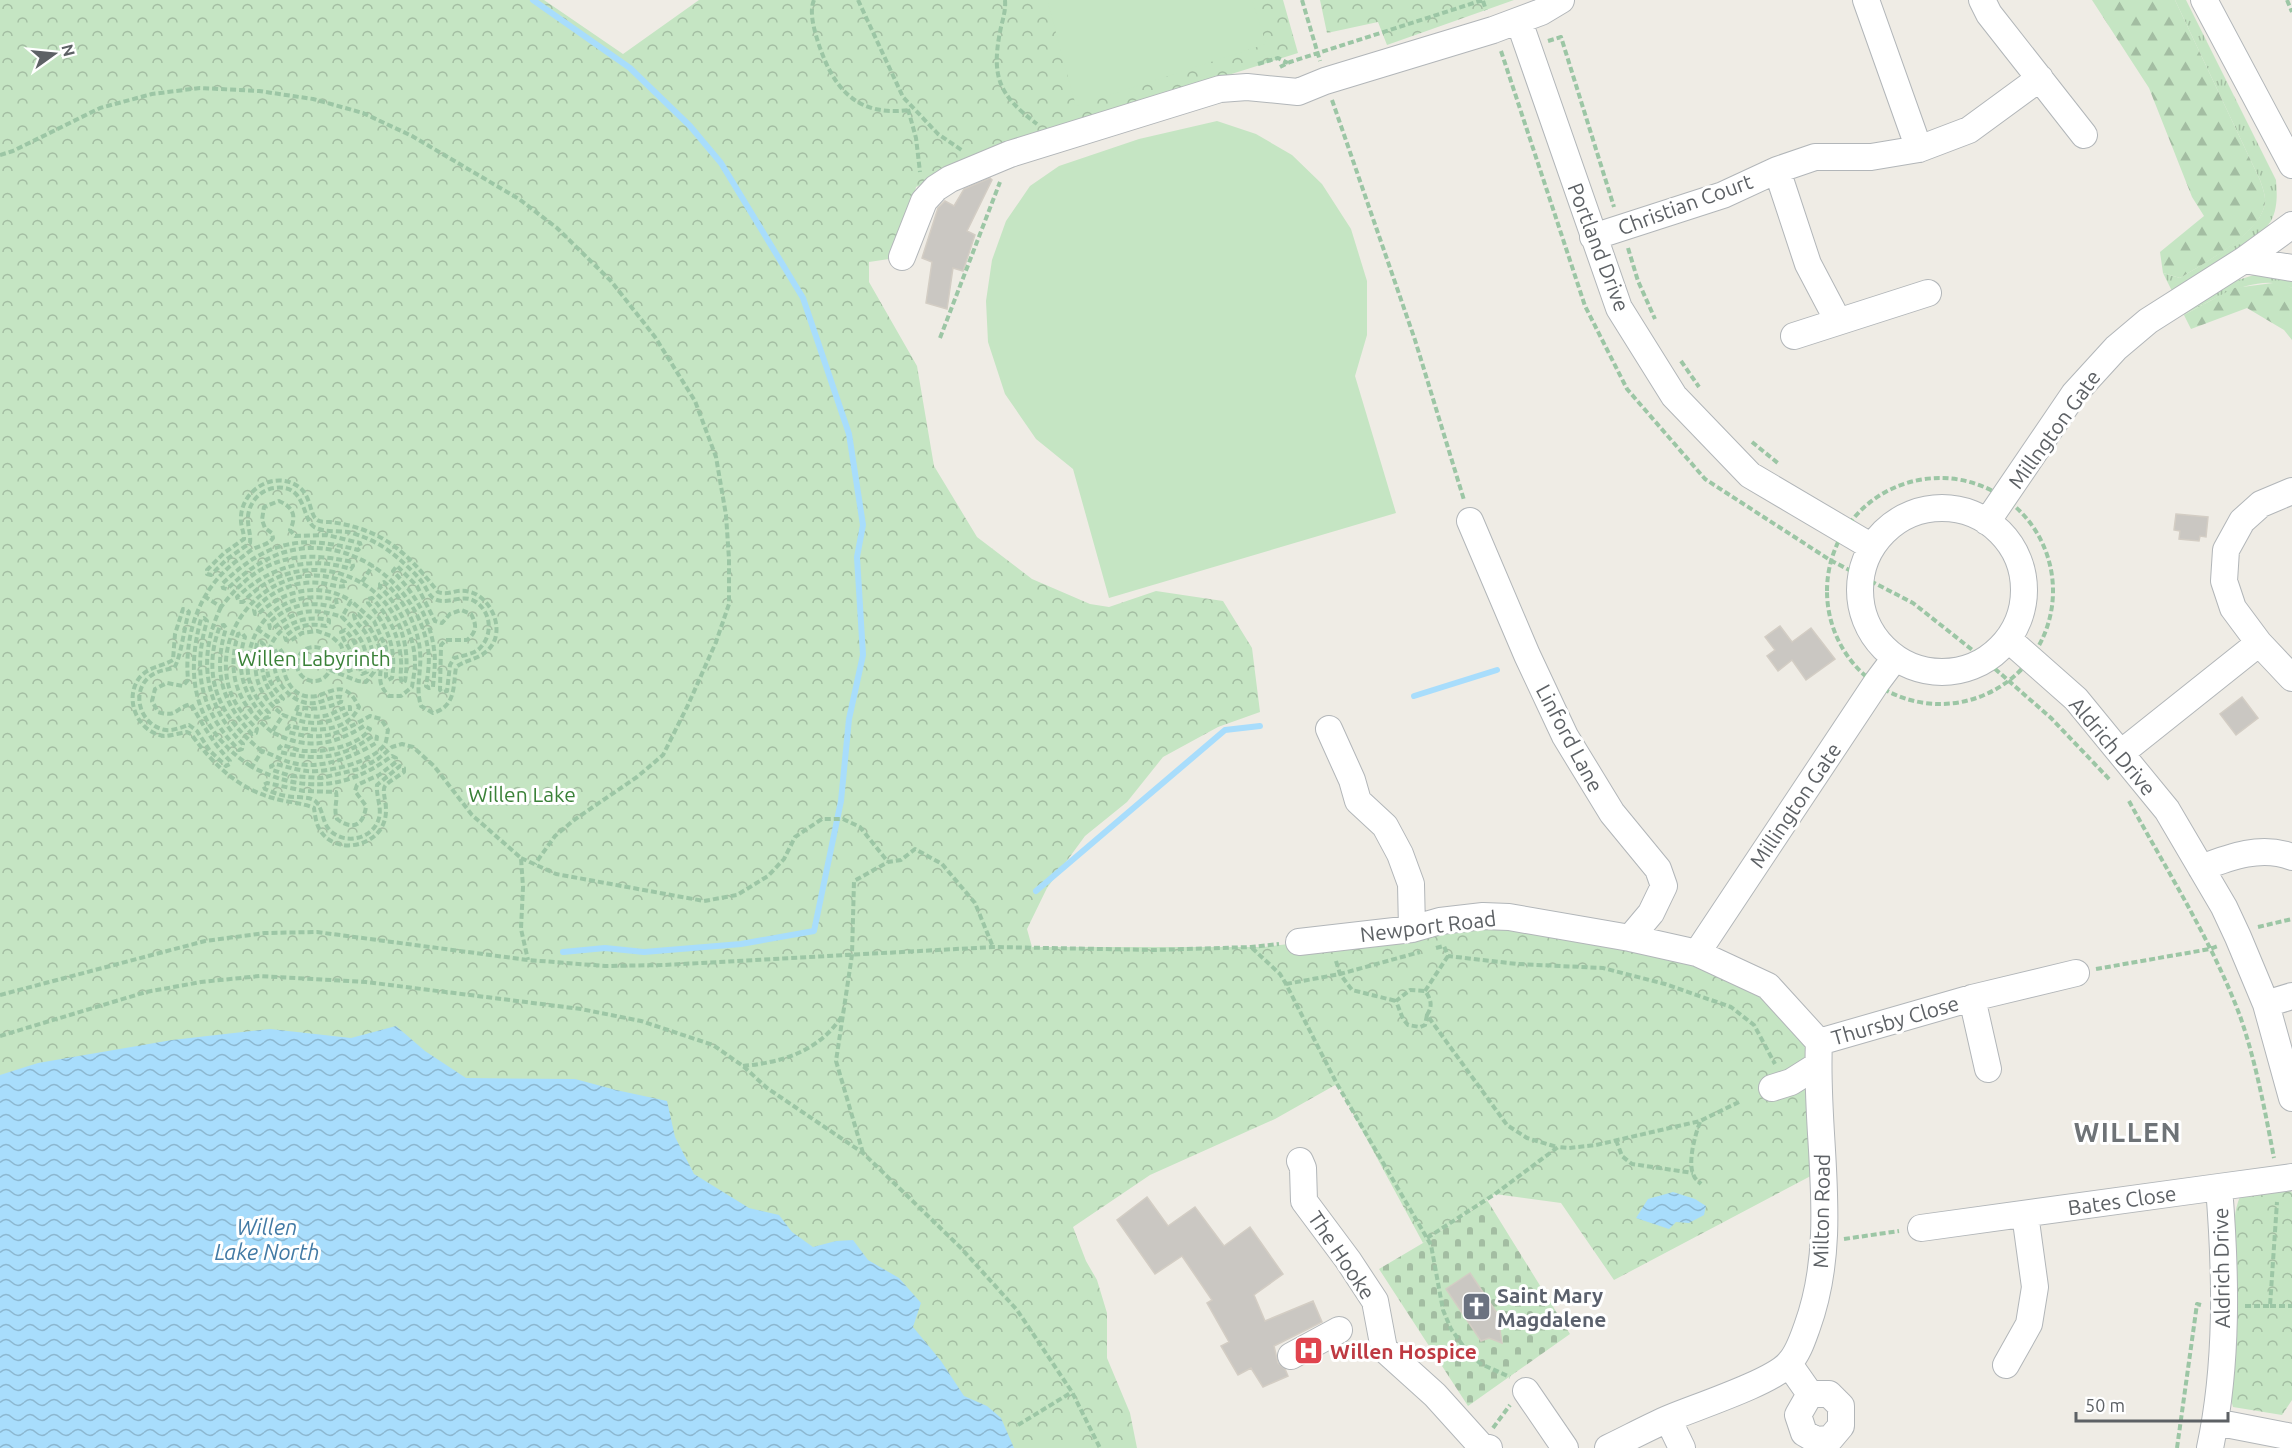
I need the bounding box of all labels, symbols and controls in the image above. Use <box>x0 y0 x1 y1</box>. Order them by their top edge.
north arrow <box>24 24 84 84</box>
text: N <box>58 42 79 58</box>
street label: Christian Court <box>1614 169 1756 239</box>
street label: Portland Drive <box>1563 179 1635 315</box>
street label: Millngton Gate <box>2003 365 2105 493</box>
park label: Willen Labyrinth <box>237 646 391 670</box>
street label: Linford Lane <box>1532 680 1608 796</box>
street label: Aldrich Drive <box>2065 692 2161 800</box>
street label: Millington Gate <box>1744 738 1846 872</box>
park label: Willen Lake <box>468 782 576 806</box>
street label: Newport Road <box>1359 906 1497 946</box>
street label: Thursby Close <box>1829 990 1961 1050</box>
district label: WILLEN <box>2074 1117 2182 1147</box>
street label: Milton Road <box>1808 1154 1834 1268</box>
street label: Bates Close <box>2066 1181 2178 1219</box>
street label: The Hooke <box>1304 1206 1380 1304</box>
street label: Aldrich Drive <box>2208 1207 2234 1329</box>
water label: Willen Lake North <box>214 1214 320 1264</box>
place label: Saint Mary Magdalene <box>1497 1283 1606 1331</box>
church icon: Saint Mary Magdalene <box>1460 1291 1492 1323</box>
hospital icon: Willen Hospice <box>1293 1335 1325 1367</box>
place label: Willen Hospice <box>1330 1339 1477 1363</box>
scale bar <box>2076 1385 2228 1423</box>
text: 50 m <box>2085 1395 2125 1415</box>

